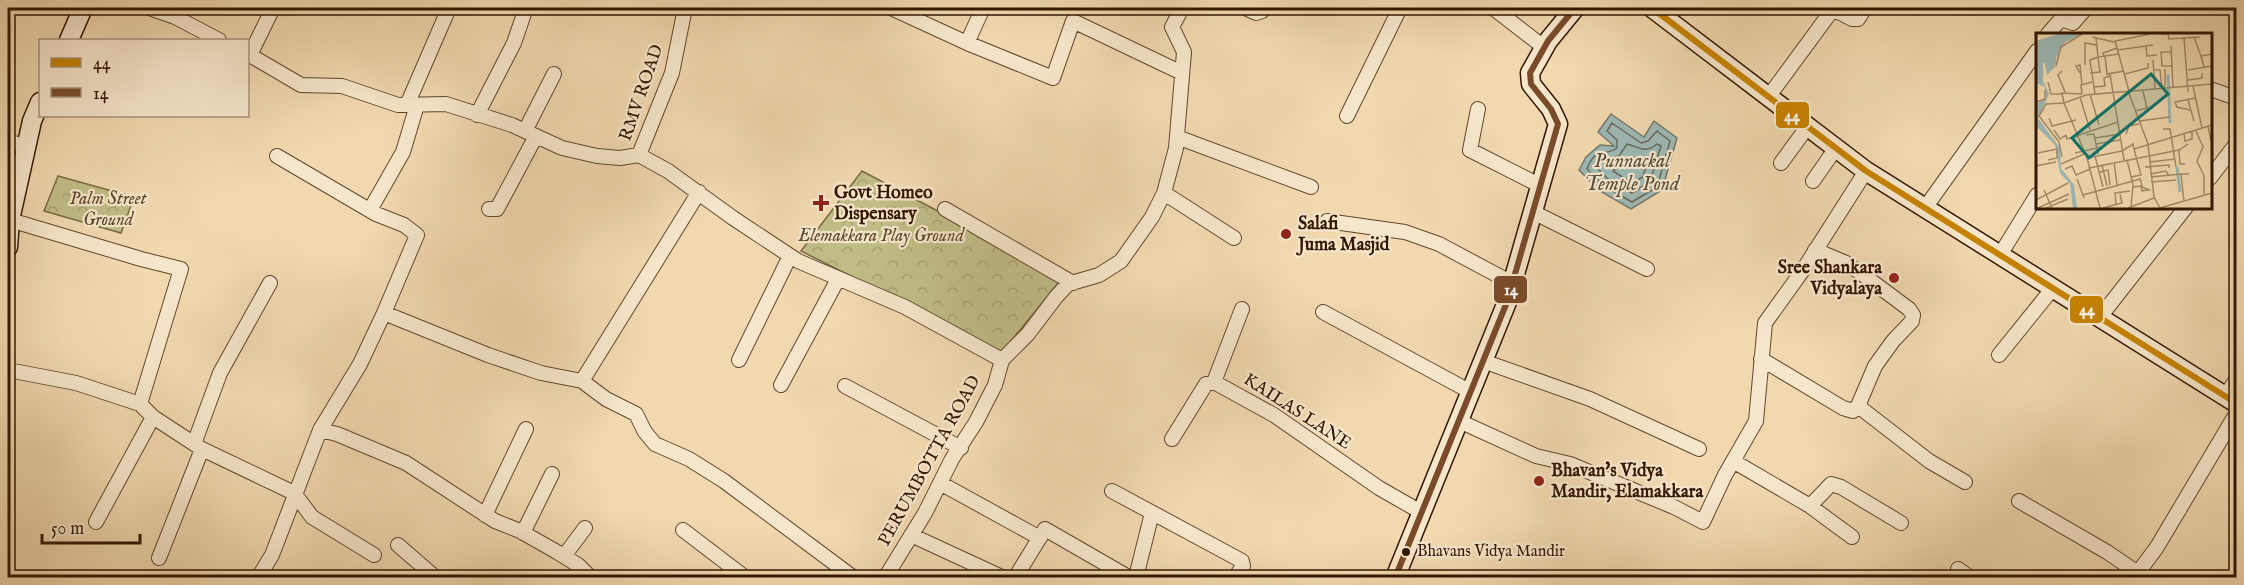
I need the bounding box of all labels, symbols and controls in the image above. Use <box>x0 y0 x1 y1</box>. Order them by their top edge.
inset map <box>2036 33 2211 208</box>
legend <box>39 39 249 117</box>
street label: RMV ROAD <box>615 42 669 144</box>
text: 44 <box>93 53 111 76</box>
text: 14 <box>93 83 109 106</box>
line badge: 44 <box>1775 101 1810 129</box>
text: 44 <box>1784 107 1801 127</box>
water label: Punnackal Temple Pond <box>1584 149 1681 197</box>
place label: Govt Homeo Dispensary <box>834 182 933 226</box>
park label: Palm Street Ground <box>69 188 148 232</box>
marker: Govt Homeo Dispensary <box>812 194 830 212</box>
place label: Salafi Juma Masjid <box>1296 213 1390 257</box>
park label: Elemakkara Play Ground <box>797 225 965 248</box>
marker: Salafi Juma Masjid <box>1279 227 1293 241</box>
place label: Sree Shankara Vidyalaya <box>1778 257 1883 301</box>
marker: Sree Shankara Vidyalaya <box>1887 271 1901 285</box>
line badge: 14 <box>1493 275 1528 304</box>
text: 14 <box>1504 281 1519 301</box>
line badge: 44 <box>2069 295 2104 324</box>
text: 44 <box>2079 301 2096 321</box>
street label: KAILAS LANE <box>1239 369 1355 455</box>
street label: PERUMBOTTA ROAD <box>874 372 986 550</box>
place label: Bhavan's Vidya Mandir, Elamakkara <box>1551 460 1704 504</box>
marker: Bhavan's Vidya Mandir, Elamakkara <box>1532 474 1546 488</box>
scale bar <box>42 507 140 545</box>
text: 50 m <box>51 518 84 541</box>
place label: Bhavans Vidya Mandir <box>1417 542 1565 562</box>
marker: Bhavans Vidya Mandir <box>1400 546 1412 558</box>

